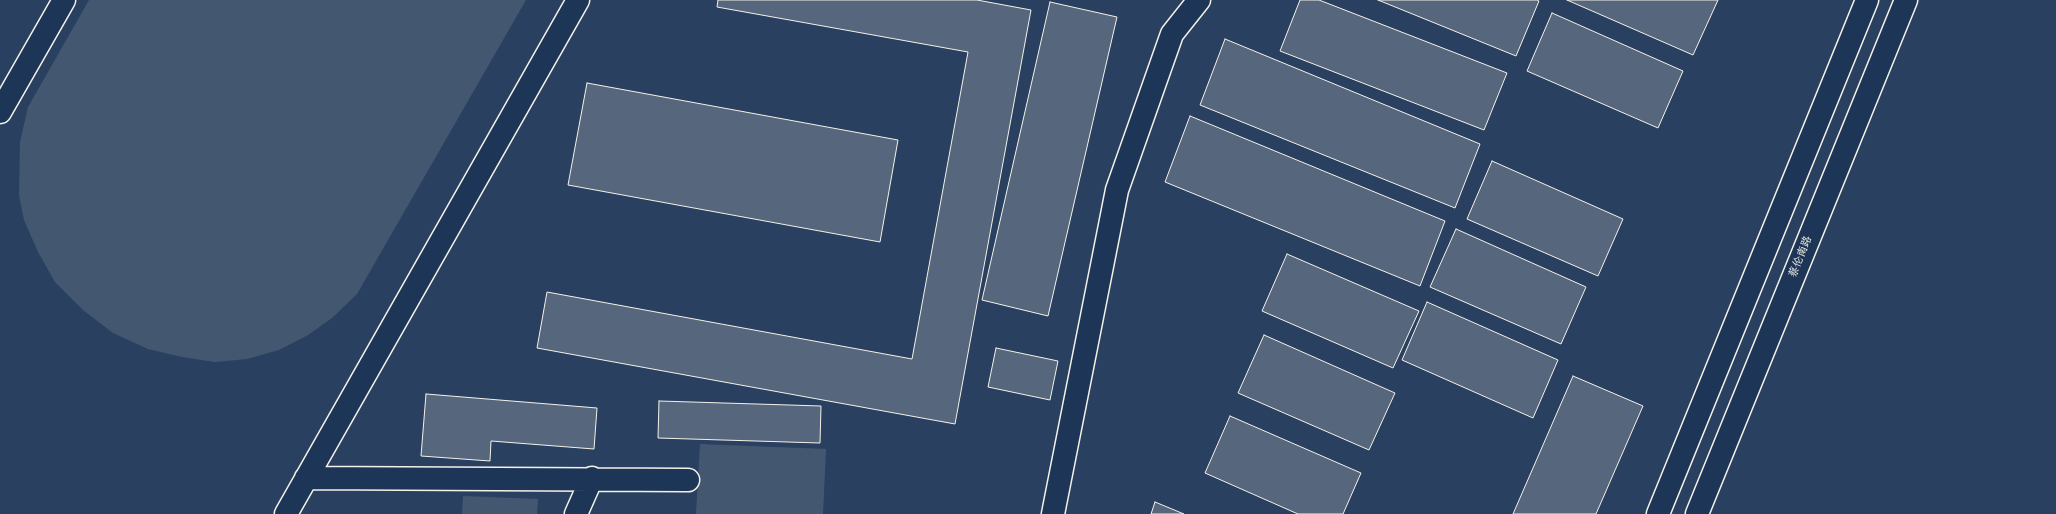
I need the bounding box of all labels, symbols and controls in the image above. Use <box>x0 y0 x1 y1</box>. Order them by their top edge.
street label: 蔡伦南路 <box>1787 234 1815 280</box>

